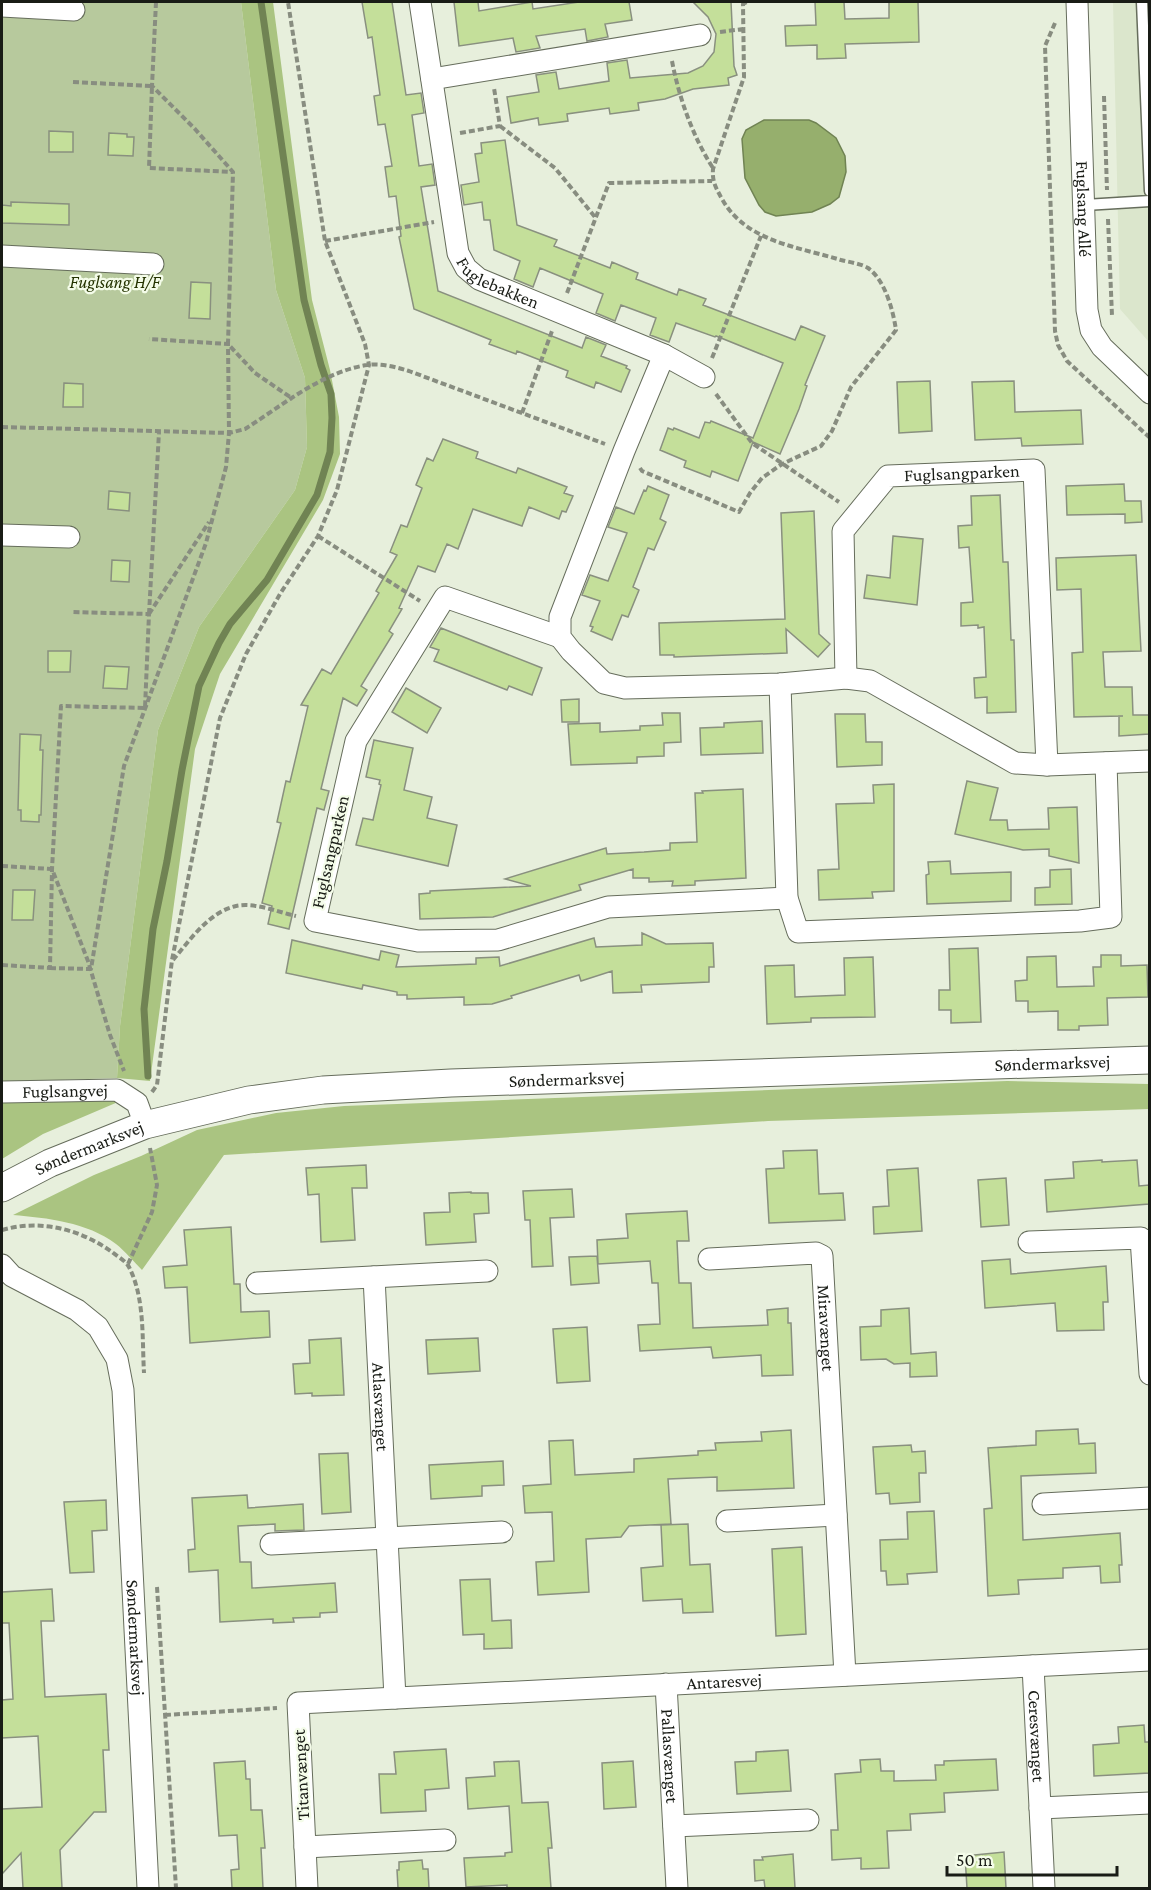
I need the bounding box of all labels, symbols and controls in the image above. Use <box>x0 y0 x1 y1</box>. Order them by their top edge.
street label: Fuglsang Allé <box>1072 160 1095 257</box>
street label: Fuglebakken <box>452 254 542 313</box>
park label: Fuglsang H/F <box>69 272 162 292</box>
street label: Fuglsangparken <box>904 461 1020 485</box>
street label: Fuglsangparken <box>307 793 353 910</box>
street label: Søndermarksvej <box>994 1051 1111 1075</box>
street label: Søndermarksvej <box>508 1067 625 1091</box>
street label: Fuglsangvej <box>22 1080 108 1102</box>
street label: Søndermarksvej <box>31 1117 147 1179</box>
street label: Miravænget <box>814 1284 838 1373</box>
street label: Atlasvænget <box>368 1362 393 1453</box>
street label: Søndermarksvej <box>123 1579 148 1696</box>
street label: Antaresvej <box>686 1670 763 1693</box>
street label: Ceresvænget <box>1024 1689 1049 1783</box>
street label: Pallasvænget <box>657 1708 682 1805</box>
street label: Titanvænget <box>289 1728 313 1821</box>
scale bar <box>947 1839 1116 1877</box>
text: 50 m <box>956 1850 993 1870</box>

